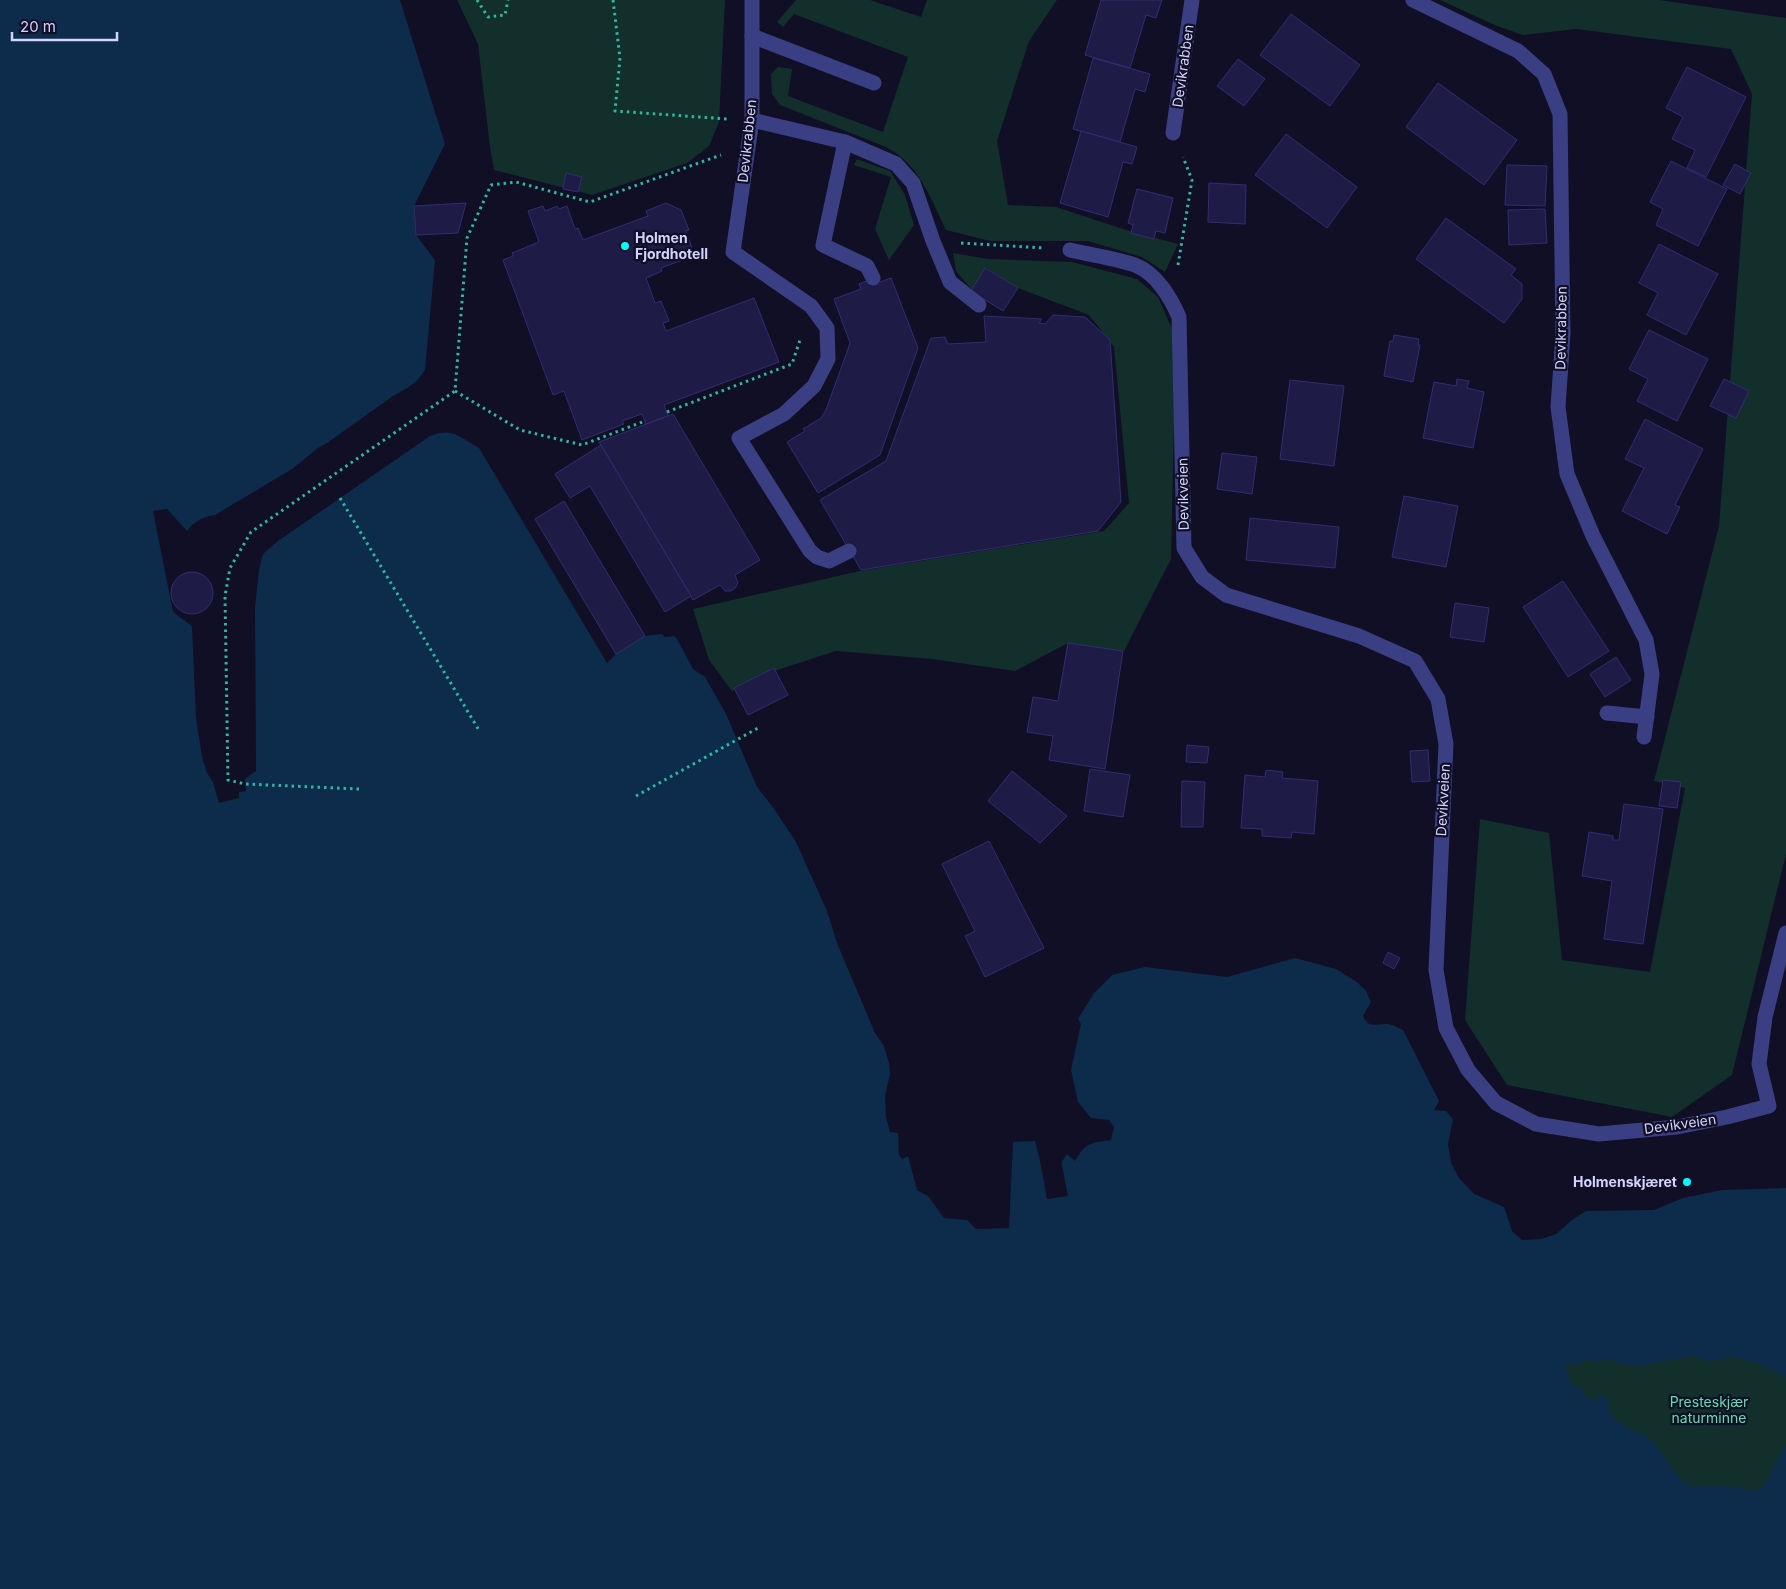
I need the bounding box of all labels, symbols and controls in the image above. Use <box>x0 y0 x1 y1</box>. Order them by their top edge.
scale bar <box>12 10 118 42</box>
text: 20 m <box>20 17 56 36</box>
street label: Devikrabben <box>1168 23 1197 109</box>
street label: Devikrabben <box>734 98 759 183</box>
place label: Holmen Fjordhotell <box>635 229 708 262</box>
marker: Holmen Fjordhotell <box>619 240 631 252</box>
street label: Devikrabben <box>1551 286 1570 370</box>
street label: Devikveien <box>1173 458 1192 530</box>
street label: Devikveien <box>1432 763 1453 837</box>
street label: Devikveien <box>1643 1110 1717 1137</box>
place label: Holmenskjæret <box>1573 1173 1677 1190</box>
marker: Holmenskjæret <box>1681 1176 1693 1188</box>
park label: Presteskjær naturminne <box>1670 1393 1748 1426</box>

